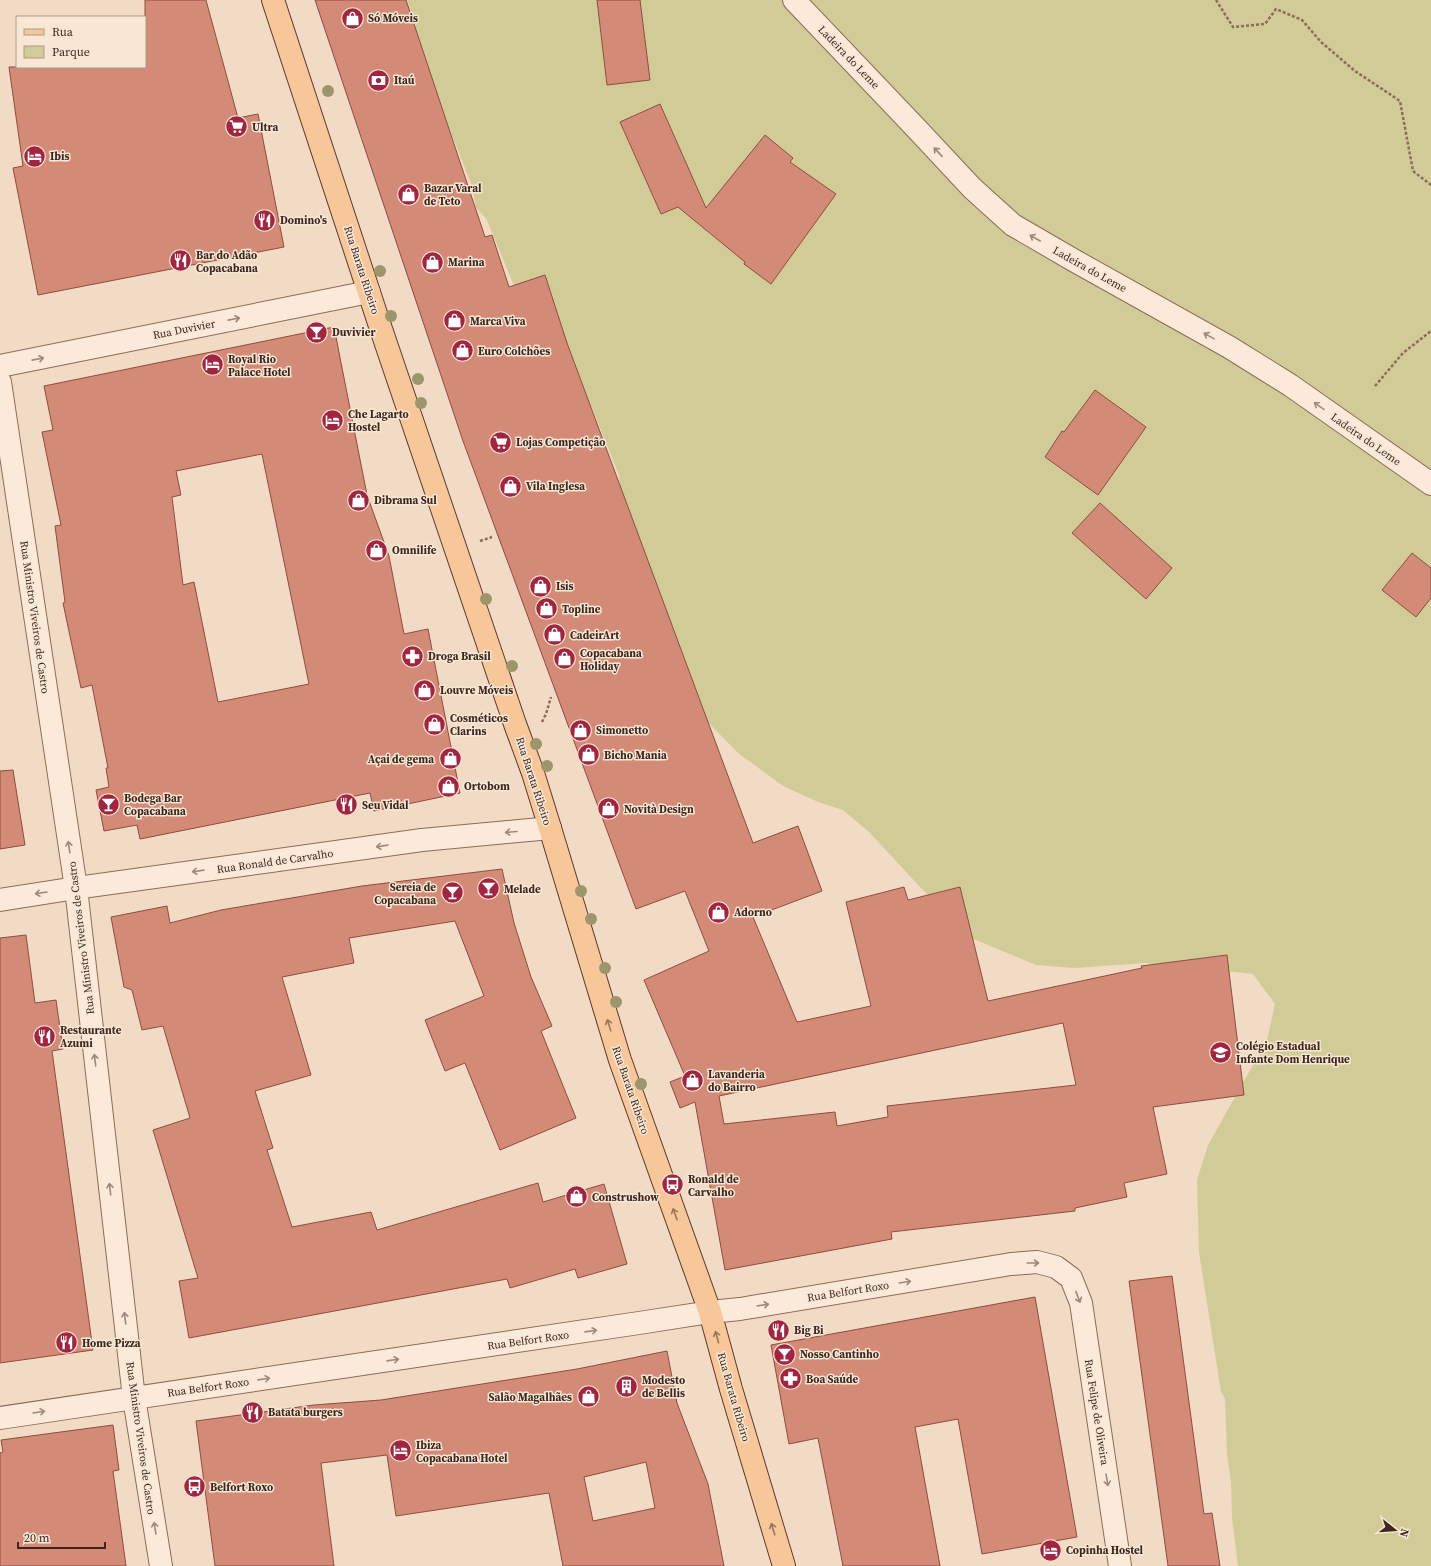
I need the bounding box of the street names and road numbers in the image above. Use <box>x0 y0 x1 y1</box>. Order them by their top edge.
street label: Ladeira do Leme <box>815 22 883 93</box>
street label: Rua Barata Ribeiro <box>340 224 383 316</box>
street label: Ladeira do Leme <box>1050 243 1130 296</box>
street label: Rua Duvivier <box>152 316 217 343</box>
street label: Ladeira do Leme <box>1328 410 1404 469</box>
street label: Rua Ministro Viveiros de Castro <box>16 540 53 694</box>
street label: Rua Barata Ribeiro <box>512 735 555 827</box>
street label: Rua Ronald de Carvalho <box>216 846 334 877</box>
street label: Rua Ministro Viveiros de Castro <box>65 861 98 1015</box>
street label: Rua Barata Ribeiro <box>608 1044 653 1136</box>
street label: Rua Belfort Roxo <box>806 1278 890 1305</box>
street label: Rua Belfort Roxo <box>486 1327 570 1354</box>
street label: Rua Barata Ribeiro <box>714 1351 753 1444</box>
street label: Rua Felipe de Oliveira <box>1081 1358 1112 1466</box>
street label: Rua Ministro Viveiros de Castro <box>122 1361 159 1515</box>
street label: Rua Belfort Roxo <box>166 1374 250 1401</box>

